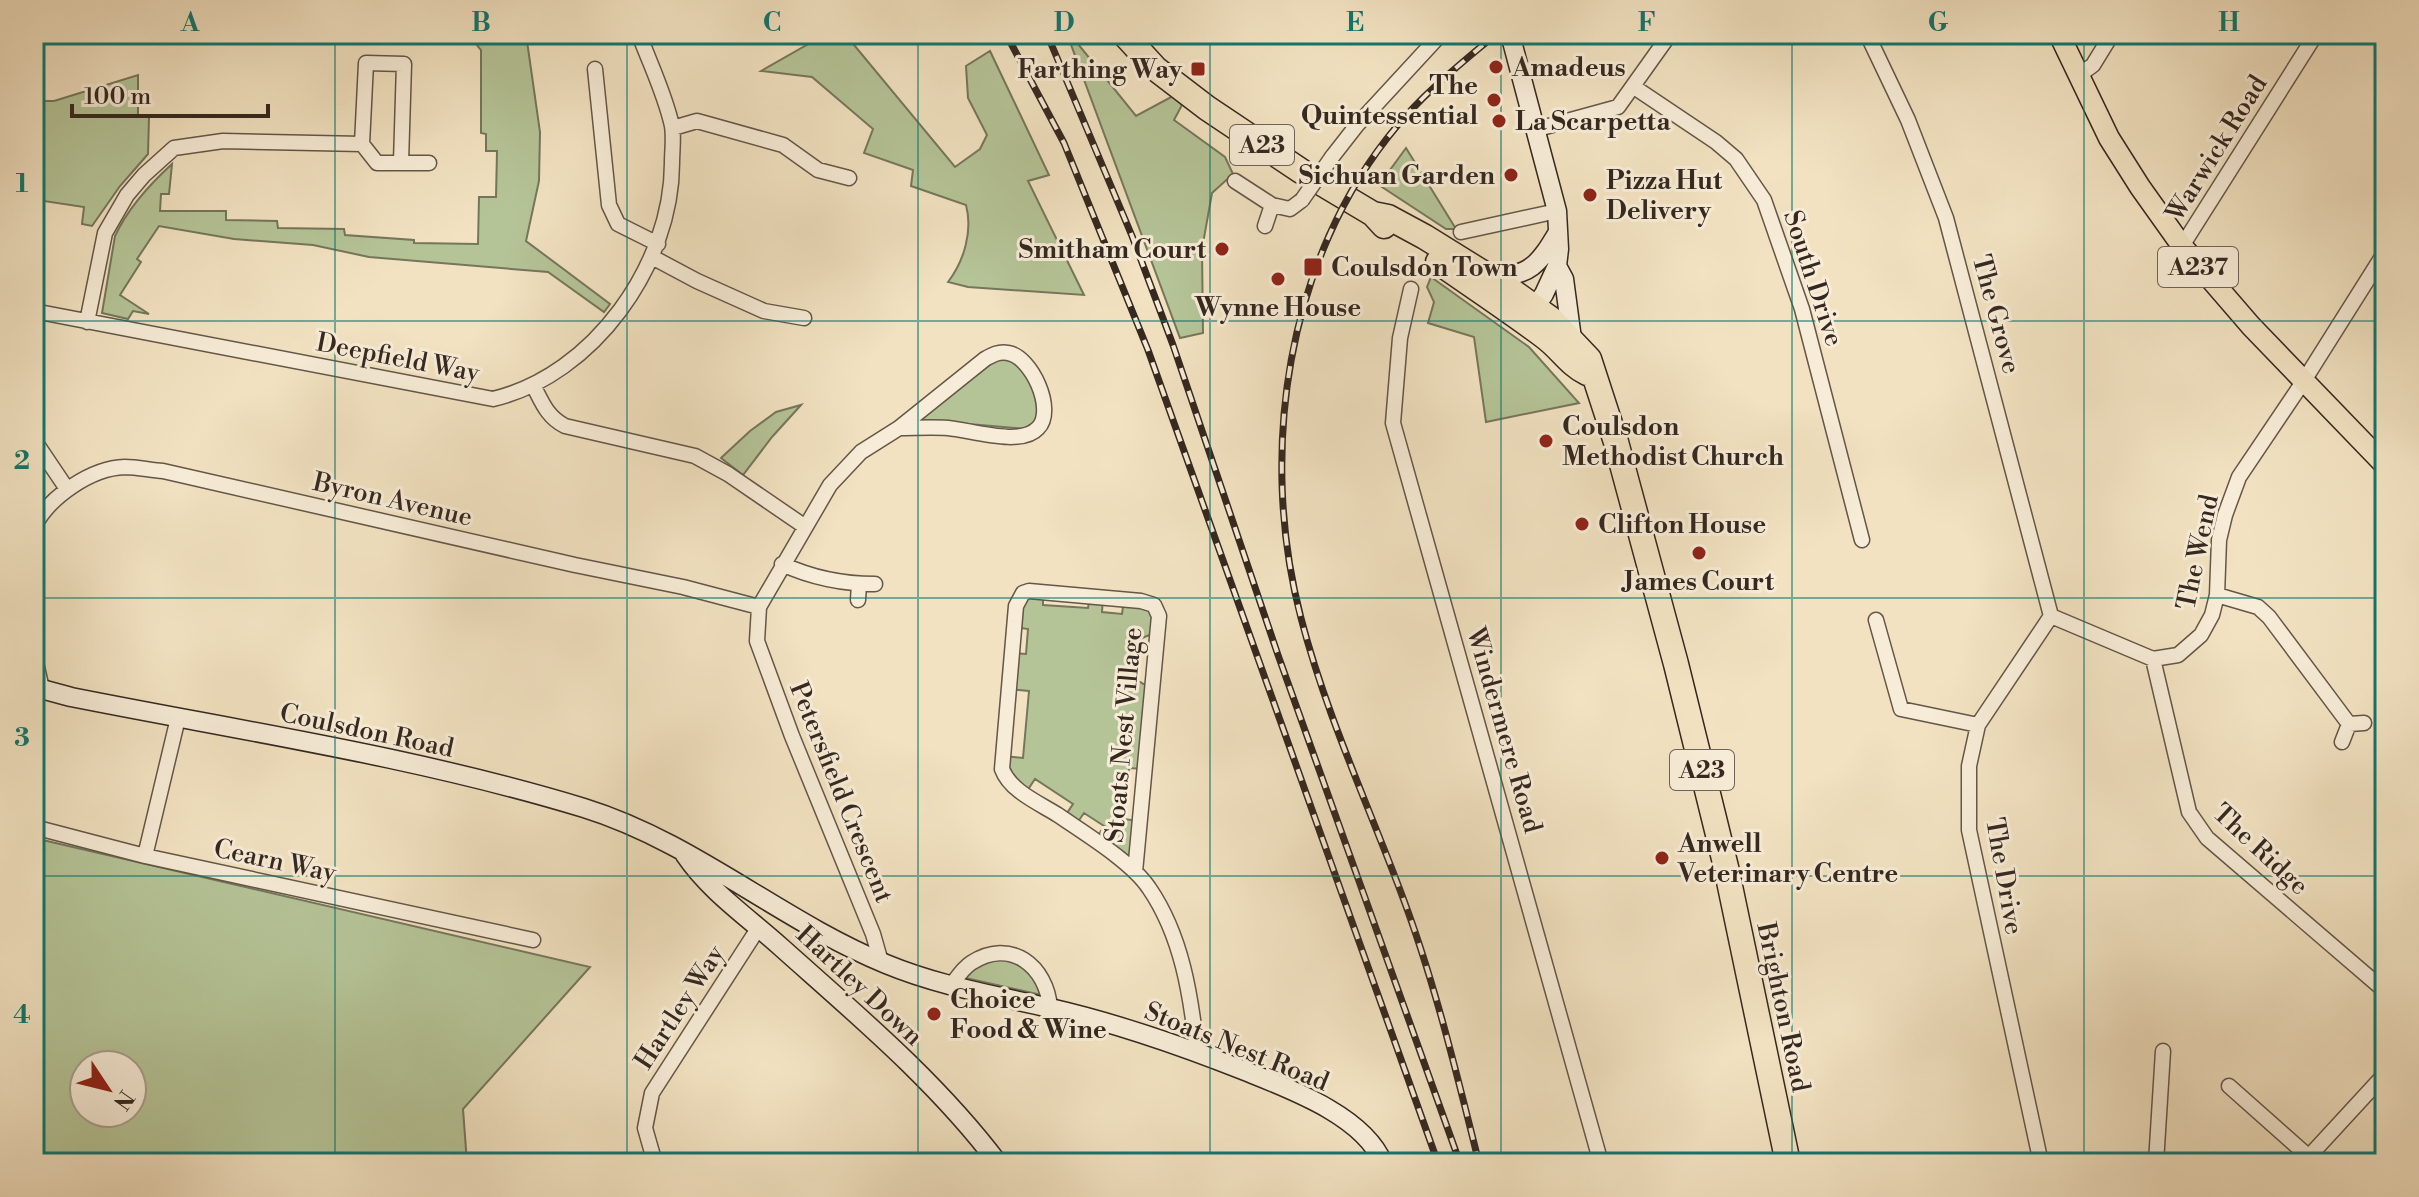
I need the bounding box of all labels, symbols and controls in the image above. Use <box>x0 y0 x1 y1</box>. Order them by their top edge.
text: A <box>180 7 200 39</box>
text: B <box>471 7 491 39</box>
text: C <box>763 7 781 39</box>
text: D <box>1054 7 1074 39</box>
text: E <box>1346 7 1364 39</box>
text: F <box>1638 7 1656 39</box>
text: G <box>1928 7 1949 39</box>
text: H <box>2218 7 2240 39</box>
place label: Amadeus <box>1511 52 1626 84</box>
place label: Farthing Way <box>1017 54 1183 86</box>
marker: Amadeus <box>1487 58 1505 76</box>
marker: Farthing Way <box>1189 60 1207 78</box>
scale bar <box>72 68 268 118</box>
street label: Warwick Road <box>2159 69 2275 228</box>
place label: The Quintessential <box>1301 70 1478 132</box>
text: 100 m <box>84 82 151 112</box>
marker: The Quintessential <box>1485 91 1503 109</box>
place label: La Scarpetta <box>1515 106 1671 138</box>
marker: La Scarpetta <box>1490 112 1508 130</box>
road number: A23 <box>1230 125 1294 165</box>
place label: Sichuan Garden <box>1298 160 1495 192</box>
place label: Pizza Hut Delivery <box>1606 165 1723 227</box>
marker: Sichuan Garden <box>1502 166 1520 184</box>
text: 1 <box>16 168 29 200</box>
marker: Pizza Hut Delivery <box>1581 186 1599 204</box>
street label: South Drive <box>1776 206 1850 350</box>
place label: Smitham Court <box>1019 234 1207 266</box>
marker: Smitham Court <box>1213 240 1231 258</box>
road number: A237 <box>2158 247 2238 287</box>
street label: The Grove <box>1965 251 2027 377</box>
place label: Coulsdon Town <box>1331 252 1517 284</box>
marker: Coulsdon Town <box>1302 256 1324 278</box>
marker: Wynne House <box>1269 270 1287 288</box>
place label: Wynne House <box>1194 292 1361 324</box>
street label: Deepfield Way <box>313 326 482 390</box>
place label: Coulsdon Methodist Church <box>1562 411 1784 473</box>
marker: Coulsdon Methodist Church <box>1537 432 1555 450</box>
text: 2 <box>14 445 30 477</box>
street label: Byron Avenue <box>309 466 475 534</box>
street label: The Wend <box>2170 491 2226 613</box>
place label: Clifton House <box>1598 509 1766 541</box>
marker: Clifton House <box>1573 515 1591 533</box>
marker: James Court <box>1690 544 1708 562</box>
place label: James Court <box>1621 566 1775 598</box>
street label: Windermere Road <box>1459 623 1549 837</box>
street label: Stoats Nest Village <box>1099 626 1149 844</box>
street label: Petersfield Crescent <box>782 677 900 907</box>
street label: Coulsdon Road <box>277 697 457 765</box>
text: 3 <box>14 722 30 754</box>
road number: A23 <box>1670 750 1734 790</box>
street label: The Ridge <box>2206 797 2315 902</box>
street label: The Drive <box>1978 815 2030 937</box>
place label: Anwell Veterinary Centre <box>1677 828 1898 890</box>
street label: Cearn Way <box>211 832 339 890</box>
marker: Anwell Veterinary Centre <box>1653 849 1671 867</box>
street label: Hartley Down <box>789 919 929 1053</box>
street label: Brighton Road <box>1749 919 1817 1095</box>
street label: Hartley Way <box>628 939 732 1076</box>
place label: Choice Food & Wine <box>950 984 1107 1046</box>
street label: Stoats Nest Road <box>1140 995 1334 1099</box>
text: 4 <box>13 999 31 1031</box>
marker: Choice Food & Wine <box>925 1005 943 1023</box>
north arrow <box>68 1049 148 1129</box>
text: N <box>107 1085 139 1115</box>

